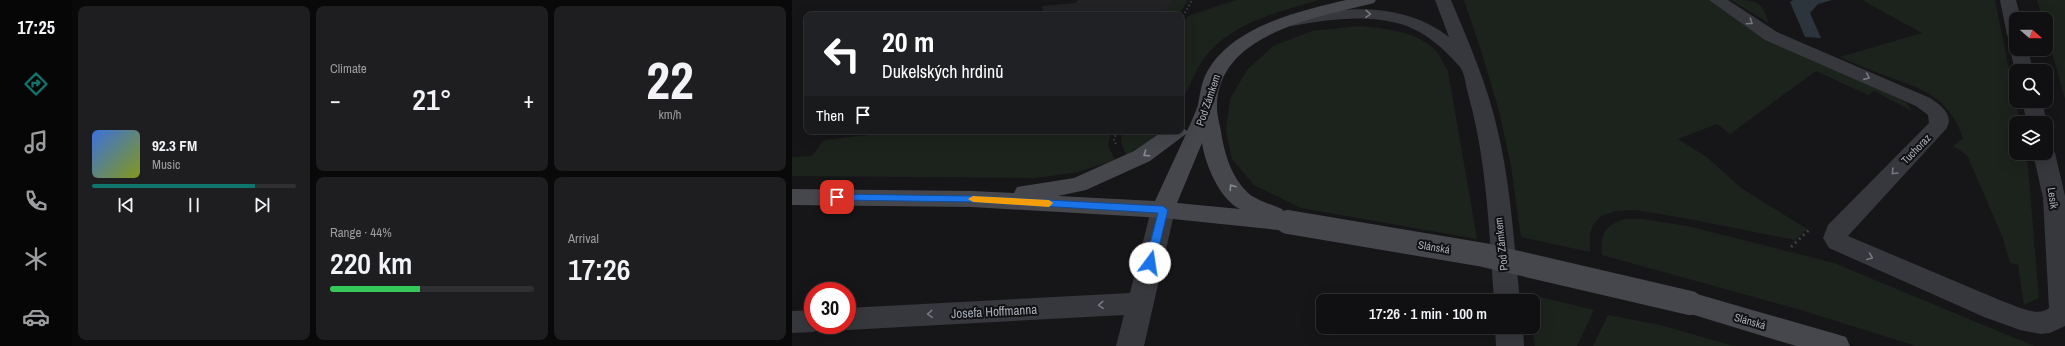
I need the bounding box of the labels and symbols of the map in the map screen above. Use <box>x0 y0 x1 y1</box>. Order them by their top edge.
one-way arrow <box>1365 10 1371 19</box>
north arrow <box>2009 12 2053 56</box>
one-way arrow <box>1745 17 1752 24</box>
street label: Pod Zámkem <box>1193 72 1223 128</box>
one-way arrow <box>1862 72 1870 80</box>
street label: Tuchoraz <box>1898 131 1934 167</box>
one-way arrow <box>1143 149 1150 156</box>
one-way arrow <box>1891 167 1899 175</box>
pin <box>820 180 854 214</box>
one-way arrow <box>1230 185 1237 192</box>
street label: Lesík <box>2045 186 2062 210</box>
street label: Pod Zámkem <box>1491 217 1511 271</box>
street label: Slánská <box>1417 237 1451 257</box>
position arrow <box>1129 242 1171 284</box>
one-way arrow <box>1866 252 1874 260</box>
speed limit sign: 30 <box>804 282 856 334</box>
street label: Josefa Hoffmanna <box>950 301 1038 322</box>
one-way arrow <box>1098 301 1104 310</box>
one-way arrow <box>927 310 933 319</box>
street label: Slánská <box>1733 310 1767 332</box>

